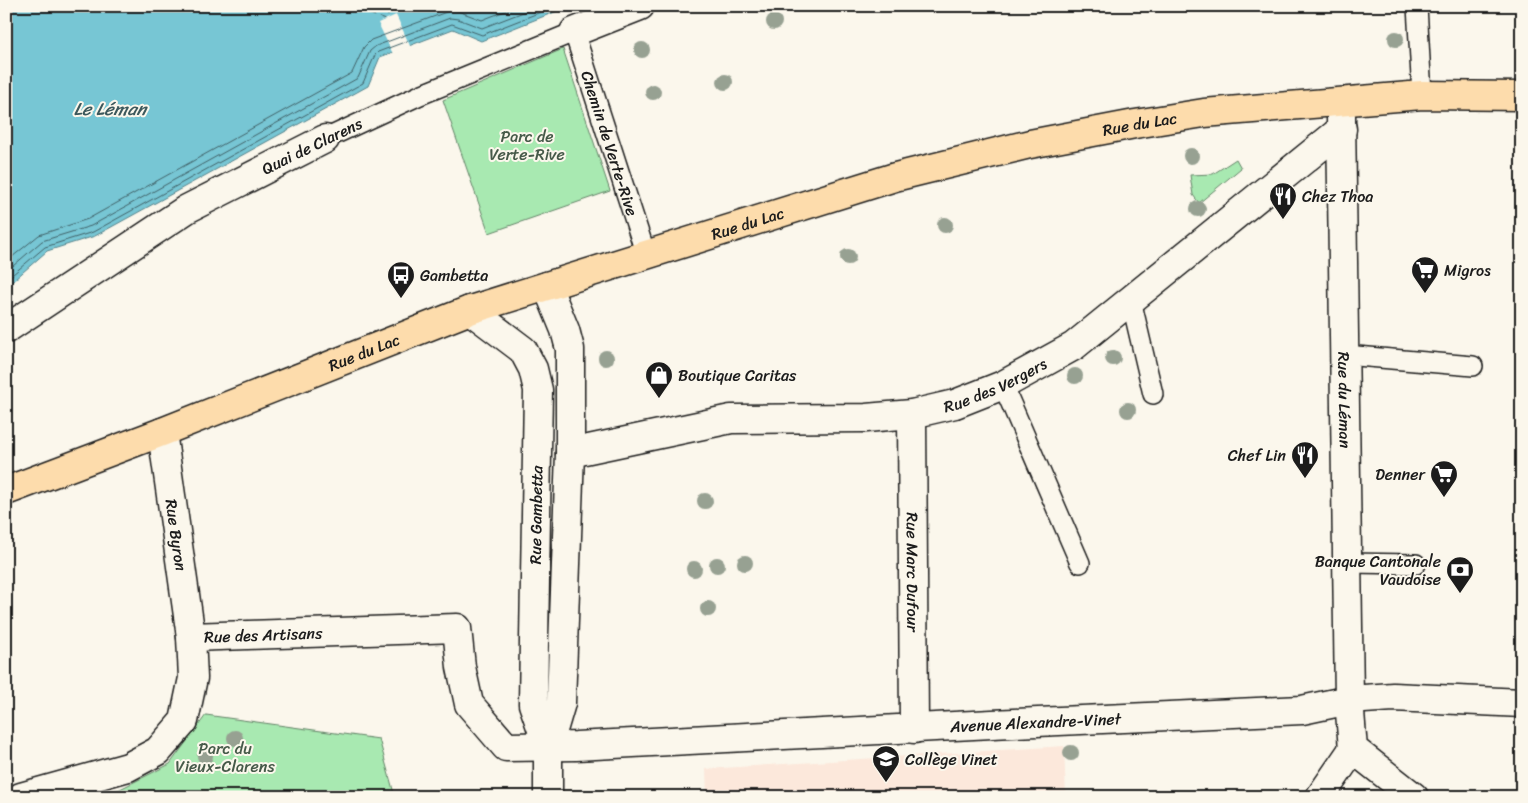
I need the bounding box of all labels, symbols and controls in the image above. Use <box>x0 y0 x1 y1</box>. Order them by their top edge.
street label: Chemin de Verte-Rive <box>573 67 647 220</box>
water label: Le Léman <box>74 93 148 125</box>
street label: Rue du Lac <box>1100 103 1179 144</box>
street label: Quai de Clarens <box>257 109 368 183</box>
park label: Parc de Verte-Rive <box>489 122 565 169</box>
restaurant icon: Chez Thoa <box>1268 181 1298 220</box>
place label: Chez Thoa <box>1302 182 1373 211</box>
street label: Rue du Lac <box>707 198 788 248</box>
supermarket icon: Migros <box>1410 255 1440 294</box>
place label: Migros <box>1444 256 1491 285</box>
bus stop icon: Gambetta <box>386 260 416 299</box>
place label: Gambetta <box>420 261 488 290</box>
street label: Rue du Lac <box>324 325 404 379</box>
street label: Rue des Vergers <box>941 349 1052 421</box>
street label: Rue du Léman <box>1330 351 1360 449</box>
shop icon: Boutique Caritas <box>644 360 674 399</box>
place label: Boutique Caritas <box>678 361 797 390</box>
restaurant icon: Chef Lin <box>1290 440 1320 479</box>
place label: Chef Lin <box>1228 441 1286 470</box>
supermarket icon: Denner <box>1429 459 1459 498</box>
place label: Denner <box>1375 460 1426 489</box>
street label: Rue Gambetta <box>521 464 551 565</box>
street label: Rue Byron <box>157 497 196 573</box>
street label: Rue Marc Dufour <box>898 512 928 633</box>
place label: Banque Cantonale Vaudoise <box>1315 547 1441 594</box>
bank icon: Banque Cantonale Vaudoise <box>1445 555 1475 594</box>
street label: Rue des Artisans <box>204 618 323 651</box>
street label: Avenue Alexandre-Vinet <box>949 704 1122 741</box>
park label: Parc du Vieux-Clarens <box>175 734 275 781</box>
school or university icon: Collège Vinet <box>871 744 901 783</box>
place label: Collège Vinet <box>905 745 998 774</box>

